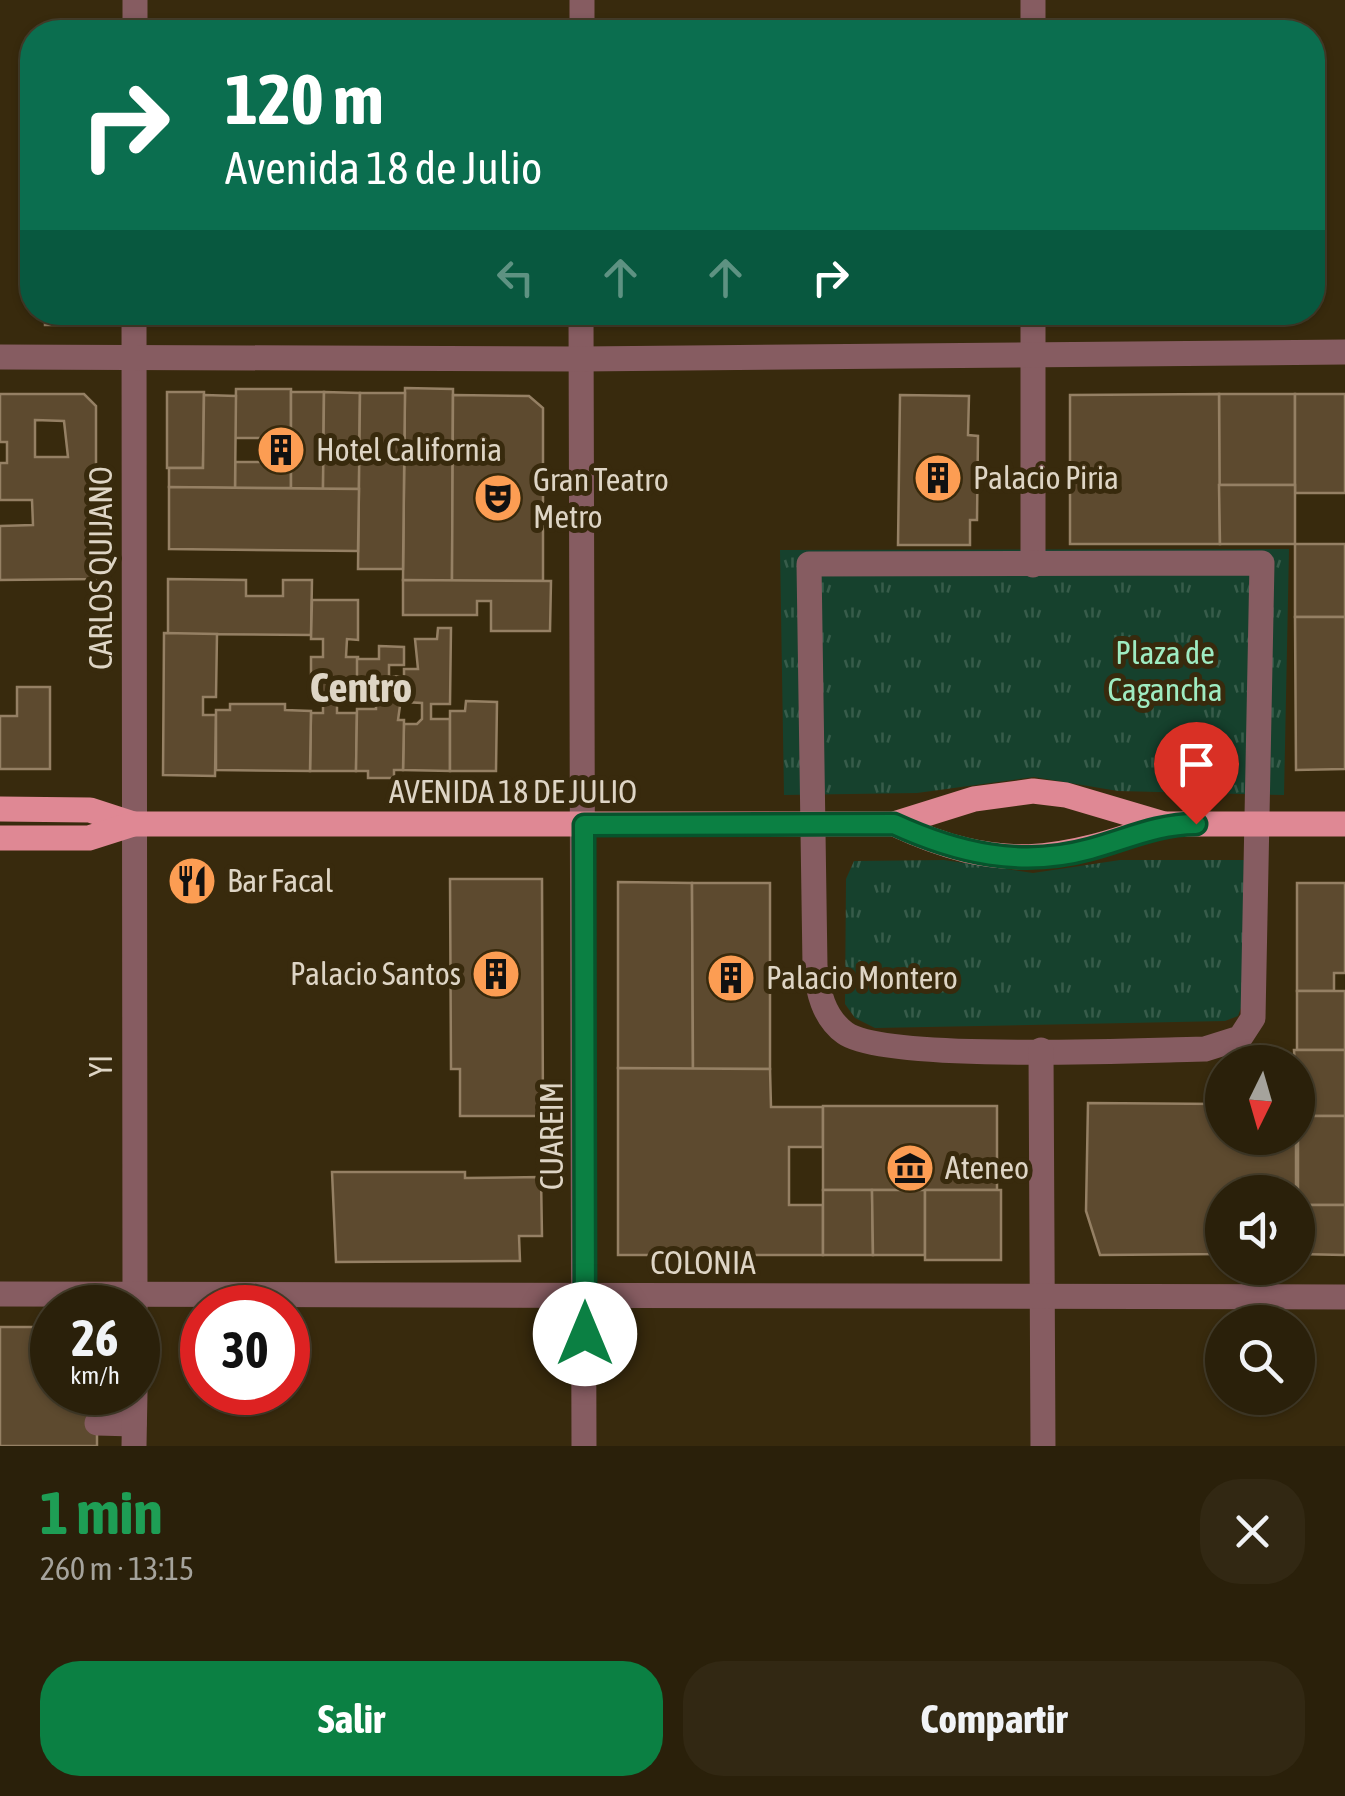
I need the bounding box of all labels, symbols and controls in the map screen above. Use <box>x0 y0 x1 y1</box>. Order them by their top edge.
text: 120 m <box>225 59 384 139</box>
icon: right <box>60 60 190 190</box>
text: Avenida 18 de Julio <box>225 142 542 194</box>
icon: left <box>488 250 543 305</box>
icon: ahead <box>593 250 648 305</box>
icon: ahead <box>698 250 753 305</box>
icon: right <box>803 250 858 305</box>
building icon: Hotel California <box>255 424 307 476</box>
place label: Hotel California <box>316 431 502 468</box>
building icon: Palacio Piria <box>912 452 964 504</box>
place label: Palacio Piria <box>973 459 1119 496</box>
place label: Gran Teatro Metro <box>533 461 669 535</box>
street label: CARLOS QUIJANO <box>82 466 119 670</box>
theatre icon: Gran Teatro Metro <box>472 472 524 524</box>
park label: Plaza de Cagancha <box>1107 634 1223 708</box>
district label: Centro <box>310 663 412 711</box>
pin <box>1154 722 1239 825</box>
icon: arrive <box>1169 737 1224 792</box>
street label: AVENIDA 18 DE JULIO <box>389 773 637 810</box>
restaurant icon: Bar Facal <box>166 855 218 907</box>
place label: Bar Facal <box>227 862 334 899</box>
building icon: Palacio Santos <box>470 948 522 1000</box>
building icon: Palacio Montero <box>705 952 757 1004</box>
place label: Palacio Santos <box>290 955 461 992</box>
place label: Palacio Montero <box>766 959 958 996</box>
north arrow <box>1205 1045 1315 1155</box>
map controls <box>1205 1045 1315 1415</box>
street label: YI <box>82 1055 119 1077</box>
street label: CUAREIM <box>533 1082 570 1190</box>
museum icon: Ateneo <box>884 1142 936 1194</box>
place label: Ateneo <box>945 1149 1029 1186</box>
button: sound <box>1205 1175 1315 1285</box>
street label: COLONIA <box>650 1244 756 1281</box>
position arrow <box>533 1282 637 1386</box>
speed limit sign: 30 <box>180 1285 310 1415</box>
button: search <box>1205 1305 1315 1415</box>
text: 26 <box>71 1309 118 1367</box>
text: km/h <box>70 1361 120 1389</box>
text: 1 min <box>40 1478 163 1547</box>
button: close <box>1200 1479 1305 1584</box>
text: 260 m · 13:15 <box>40 1550 194 1587</box>
button: Salir <box>40 1661 663 1776</box>
button: Compartir <box>683 1661 1305 1776</box>

